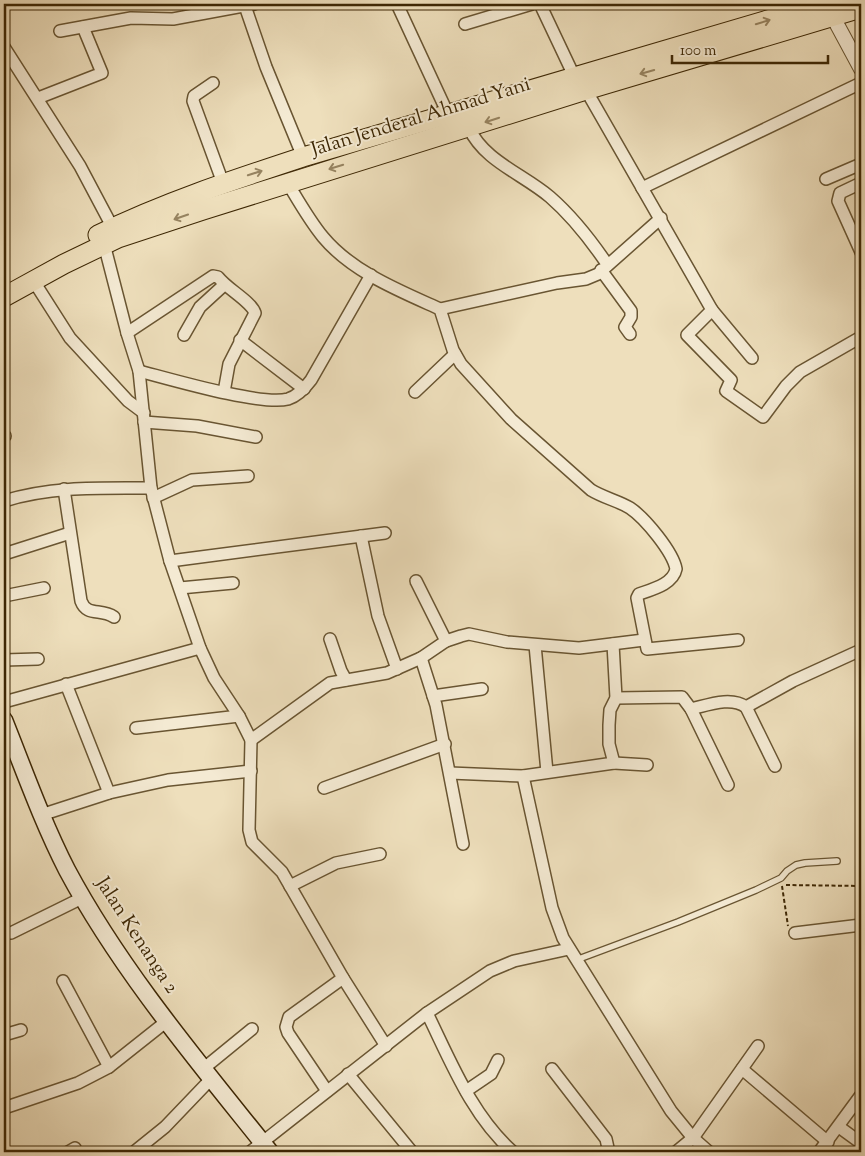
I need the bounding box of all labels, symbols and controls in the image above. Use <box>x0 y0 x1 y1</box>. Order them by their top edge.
one-way arrow <box>755 16 771 26</box>
scale bar <box>672 32 829 64</box>
text: 100 m <box>680 41 717 62</box>
one-way arrow <box>639 68 655 77</box>
street label: Jalan Jenderal Ahmad Yani <box>307 71 535 166</box>
one-way arrow <box>484 116 500 126</box>
one-way arrow <box>328 163 344 173</box>
one-way arrow <box>247 167 263 177</box>
one-way arrow <box>174 213 190 222</box>
street label: Jalan Kenanga 2 <box>87 871 185 1000</box>

